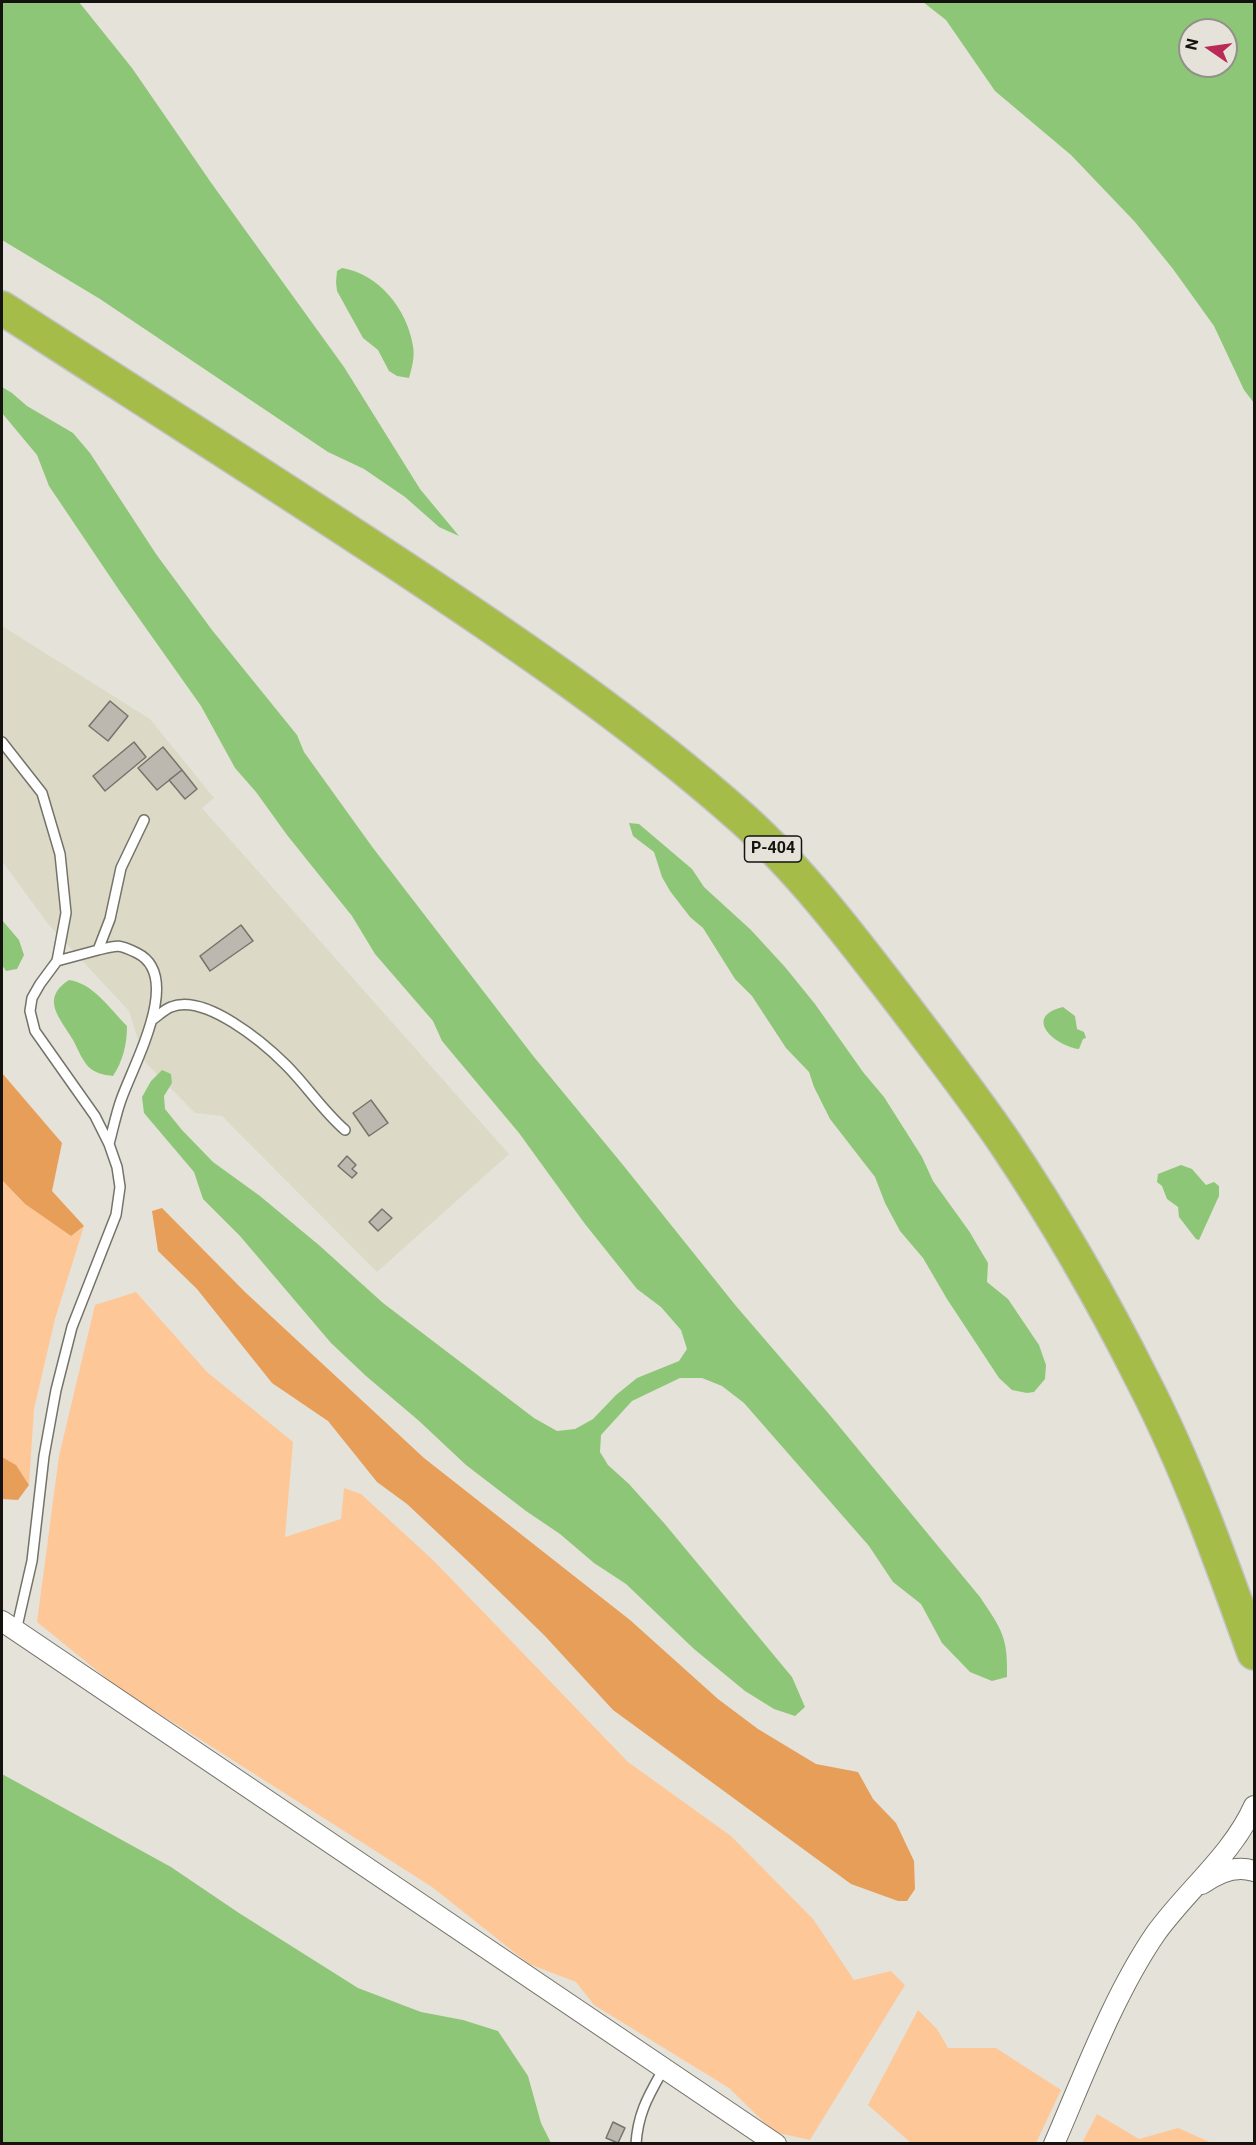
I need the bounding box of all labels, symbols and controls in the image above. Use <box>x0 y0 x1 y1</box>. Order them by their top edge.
north arrow <box>1178 18 1238 78</box>
text: N <box>1181 37 1202 52</box>
road number: Р-404 <box>744 836 802 862</box>

